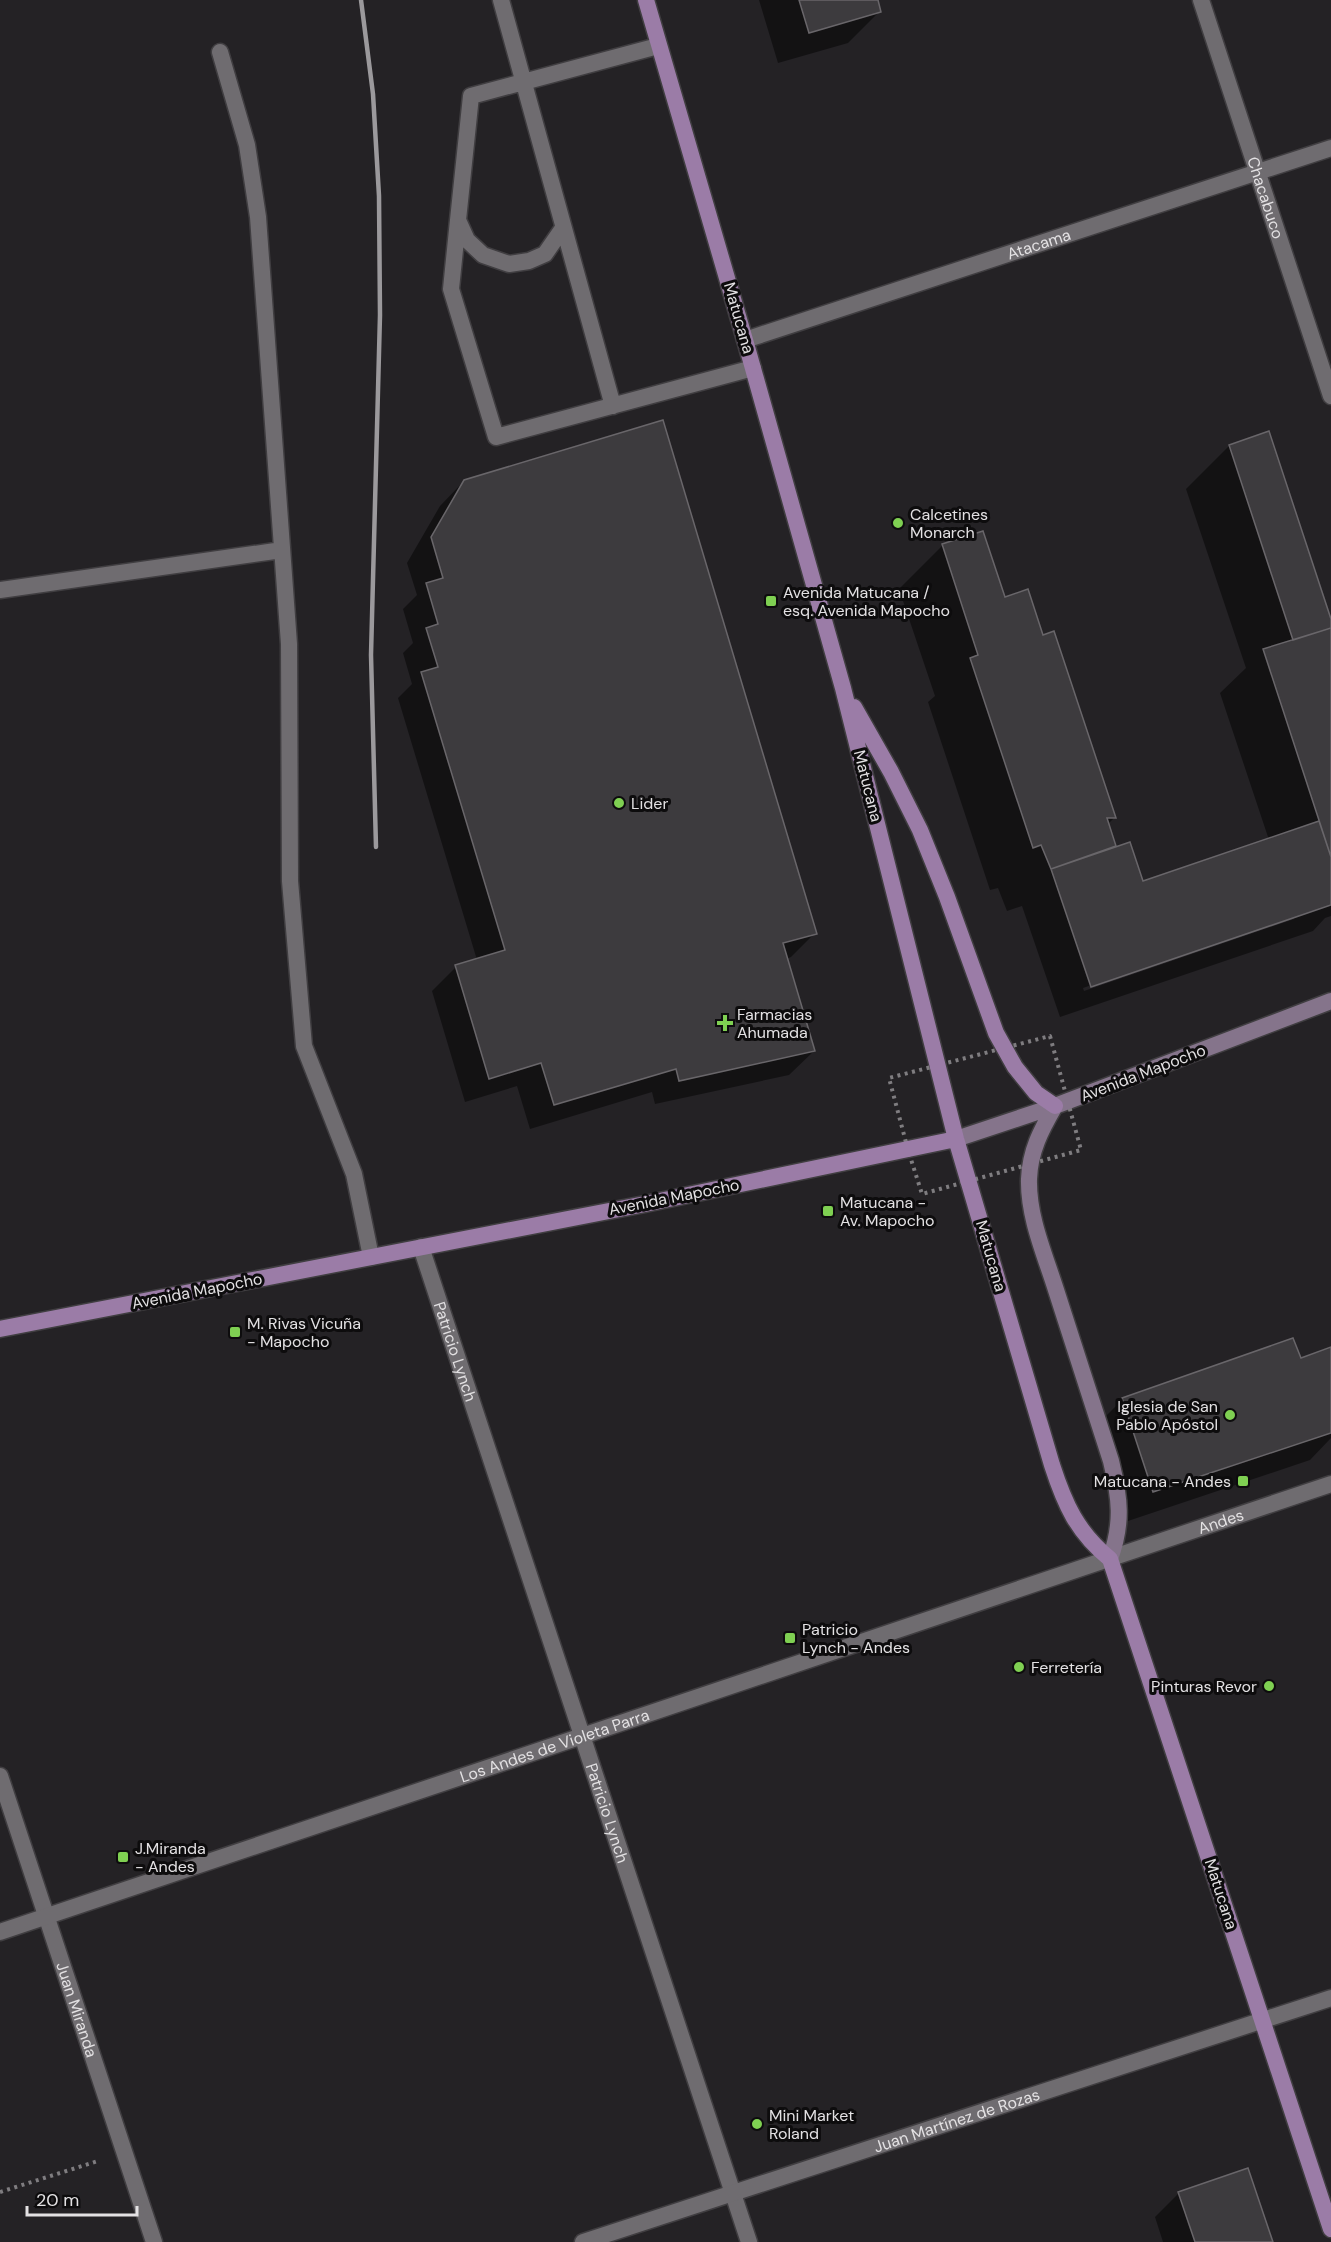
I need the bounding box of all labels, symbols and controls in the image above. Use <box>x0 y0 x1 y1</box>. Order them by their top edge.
street label: Chacabuco <box>1243 154 1289 241</box>
street label: Atacama <box>1004 224 1073 264</box>
street label: Matucana <box>719 280 759 356</box>
place label: Calcetines Monarch <box>910 504 988 543</box>
marker: Calcetines Monarch <box>891 516 905 530</box>
place label: Avenida Matucana / esq. Avenida Mapocho <box>783 582 950 621</box>
marker: Avenida Matucana / esq. Avenida Mapocho <box>764 594 778 608</box>
street label: Matucana <box>849 748 887 824</box>
place label: Lider <box>631 793 668 814</box>
marker: Lider <box>612 796 626 810</box>
place label: Farmacias Ahumada <box>737 1004 812 1043</box>
marker: Farmacias Ahumada <box>718 1016 732 1030</box>
street label: Avenida Mapocho <box>1077 1039 1209 1107</box>
street label: Avenida Mapocho <box>607 1174 741 1220</box>
place label: Matucana - Av. Mapocho <box>840 1192 935 1231</box>
marker: Matucana - Av. Mapocho <box>821 1204 835 1218</box>
street label: Matucana <box>971 1218 1011 1294</box>
street label: Avenida Mapocho <box>130 1268 264 1314</box>
street label: Patricio Lynch <box>429 1299 482 1404</box>
place label: M. Rivas Vicuña - Mapocho <box>247 1313 361 1352</box>
marker: M. Rivas Vicuña - Mapocho <box>228 1325 242 1339</box>
place label: Iglesia de San Pablo Apóstol <box>1116 1396 1218 1435</box>
marker: Iglesia de San Pablo Apóstol <box>1223 1408 1237 1422</box>
place label: Matucana - Andes <box>1094 1471 1231 1492</box>
marker: Matucana - Andes <box>1236 1474 1250 1488</box>
street label: Andes <box>1195 1504 1246 1539</box>
place label: Patricio Lynch - Andes <box>802 1619 910 1658</box>
marker: Patricio Lynch - Andes <box>783 1631 797 1645</box>
place label: Ferretería <box>1031 1657 1102 1678</box>
marker: Ferretería <box>1012 1660 1026 1674</box>
place label: Pinturas Revor <box>1151 1676 1257 1697</box>
marker: Pinturas Revor <box>1262 1679 1276 1693</box>
street label: Los Andes de Violeta Parra <box>457 1704 652 1787</box>
street label: Patricio Lynch <box>581 1760 634 1866</box>
place label: J.Miranda - Andes <box>135 1838 206 1877</box>
marker: J.Miranda - Andes <box>116 1850 130 1864</box>
street label: Matucana <box>1200 1856 1242 1932</box>
street label: Juan Miranda <box>52 1959 103 2060</box>
street label: Juan Martínez de Rozas <box>871 2083 1042 2157</box>
place label: Mini Market Roland <box>769 2105 854 2144</box>
marker: Mini Market Roland <box>750 2117 764 2131</box>
scale bar <box>27 2179 136 2217</box>
text: 20 m <box>36 2188 79 2212</box>

